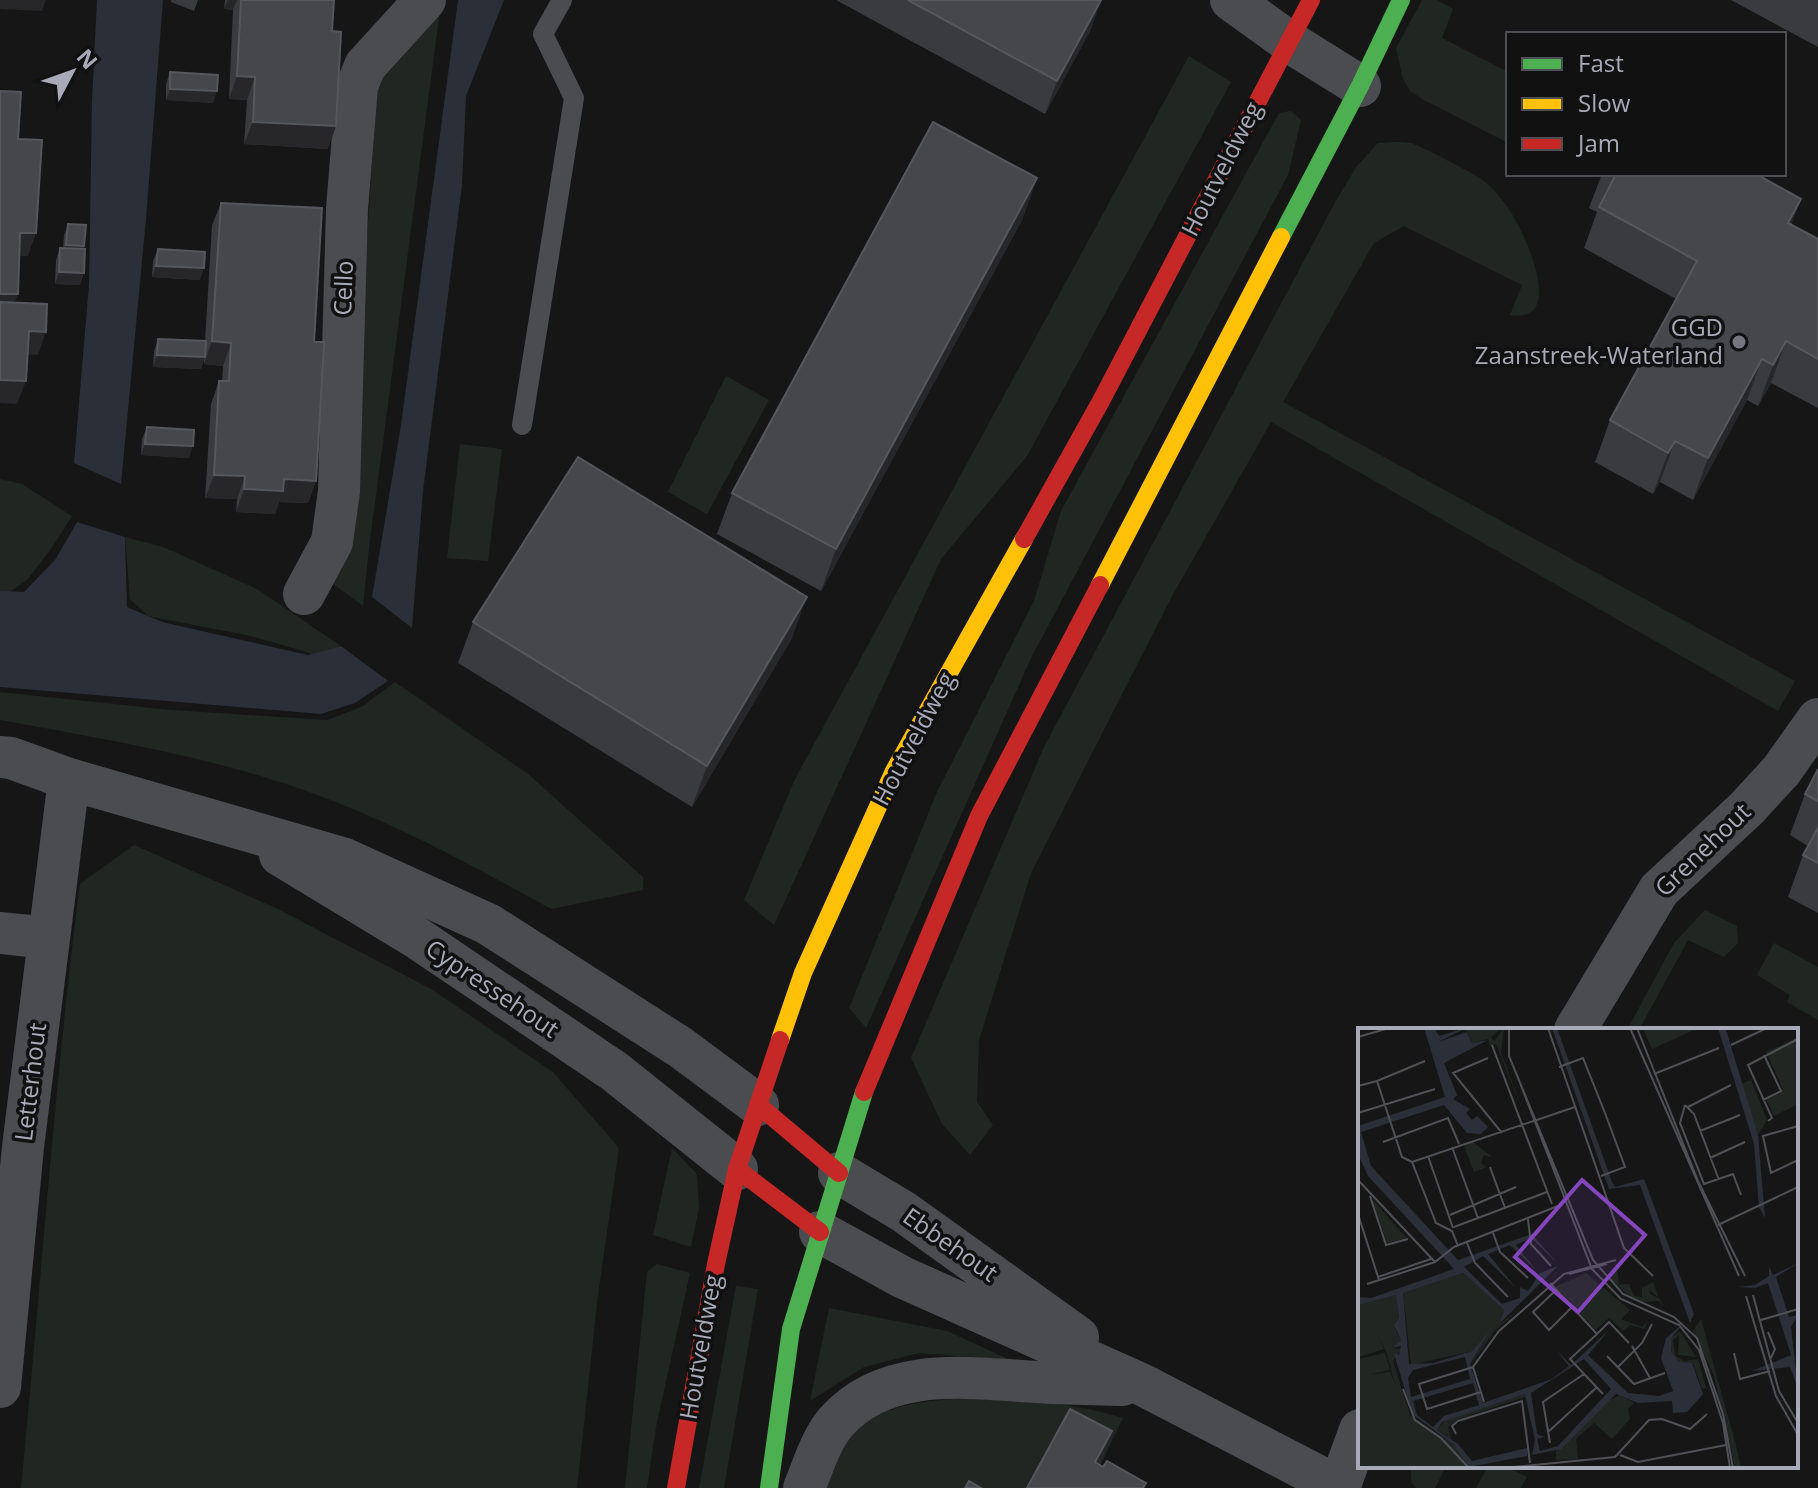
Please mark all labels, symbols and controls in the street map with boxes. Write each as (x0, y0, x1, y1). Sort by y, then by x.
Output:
north arrow (32, 32, 112, 112)
legend (1506, 32, 1786, 176)
text: N (71, 42, 105, 75)
text: Fast (1578, 46, 1624, 79)
text: Slow (1578, 86, 1631, 119)
street label: Houtveldweg (1173, 95, 1269, 241)
text: Jam (1576, 126, 1620, 159)
street label: Cello (325, 260, 360, 316)
place label: GGD Zaanstreek-Waterland (1475, 310, 1723, 371)
marker: GGD Zaanstreek-Waterland (1730, 333, 1748, 351)
street label: Houtveldweg (864, 666, 962, 811)
street label: Grenehout (1647, 795, 1757, 903)
street label: Cypressehout (420, 931, 566, 1044)
street label: Letterhout (6, 1021, 53, 1143)
inset map (1358, 1028, 1798, 1468)
street label: Ebbehout (897, 1199, 1005, 1288)
street label: Houtveldweg (671, 1272, 729, 1422)

